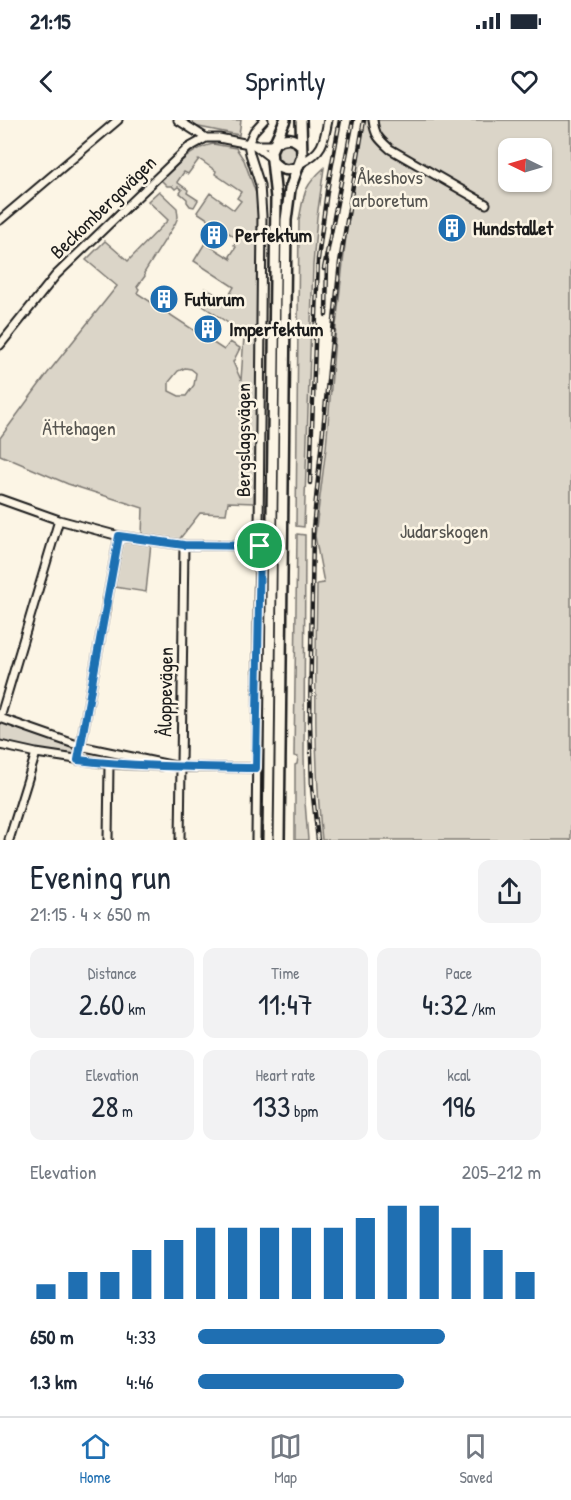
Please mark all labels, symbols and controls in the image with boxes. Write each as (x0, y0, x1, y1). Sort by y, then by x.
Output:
text: 21:15 (30, 6, 71, 36)
text: Sprintly (245, 63, 326, 99)
icon: back (30, 65, 63, 98)
icon: heart (508, 65, 541, 98)
north arrow (498, 138, 552, 192)
map controls (498, 138, 552, 192)
street label: Beckombergavägen (44, 149, 162, 264)
park label: Åkeshovs arboretum (352, 163, 428, 213)
building icon: Hundstallet (436, 212, 468, 244)
place label: Hundstallet (473, 214, 554, 241)
building icon: Perfektum (198, 219, 230, 251)
place label: Perfektum (235, 221, 313, 248)
building icon: Futurum (148, 283, 180, 315)
place label: Futurum (184, 285, 245, 312)
building icon: Imperfektum (192, 313, 224, 345)
place label: Imperfektum (229, 315, 324, 343)
street label: Bergslagsvägen (229, 383, 256, 497)
park label: Ättehagen (42, 414, 116, 441)
park label: Judarskogen (400, 517, 488, 544)
pin (234, 520, 285, 571)
icon: arrive (243, 529, 276, 562)
street label: Åloppevägen (150, 647, 179, 737)
text: Evening run (30, 855, 171, 899)
button: share (478, 860, 541, 923)
text: 21:15 · 4 × 650 m (30, 900, 150, 927)
text: Distance (88, 962, 137, 984)
text: Time (271, 962, 300, 984)
text: Pace (446, 962, 472, 984)
text: 2.60 (79, 984, 125, 1024)
text: 11:47 (258, 984, 313, 1024)
text: 4:32 (422, 984, 468, 1024)
text: km (125, 998, 146, 1020)
text: /km (468, 998, 496, 1020)
text: Elevation (86, 1064, 139, 1086)
text: Heart rate (256, 1064, 315, 1086)
text: kcal (447, 1064, 471, 1086)
text: 28 (91, 1086, 118, 1126)
text: 133 (253, 1086, 290, 1126)
text: 196 (442, 1086, 476, 1126)
text: m (118, 1100, 133, 1122)
text: bpm (290, 1100, 318, 1122)
text: Elevation (30, 1158, 96, 1185)
text: 205–212 m (462, 1158, 541, 1185)
text: 650 m (30, 1323, 74, 1350)
text: 4:33 (126, 1323, 156, 1350)
text: 1.3 km (30, 1368, 77, 1395)
text: 4:46 (126, 1368, 154, 1395)
tab: Home (79, 1430, 112, 1488)
tab: Map (269, 1430, 302, 1488)
tab: Saved (459, 1430, 492, 1488)

